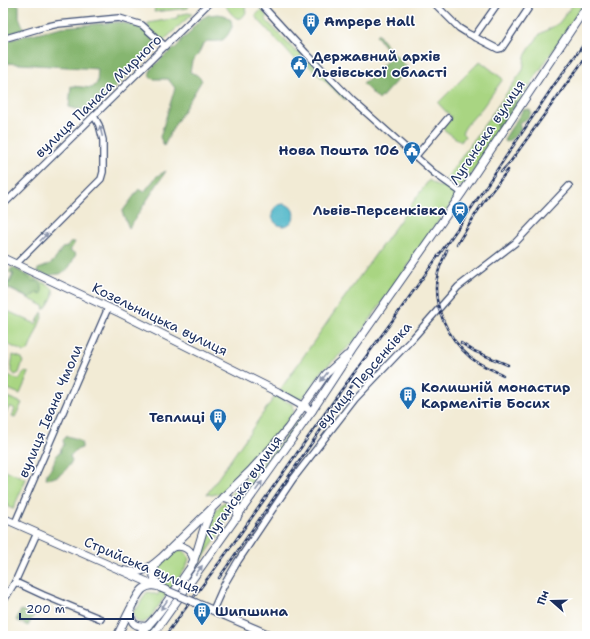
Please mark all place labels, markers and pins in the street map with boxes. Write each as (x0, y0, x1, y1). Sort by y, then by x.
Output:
building icon: Ampepe Hall (301, 11, 321, 36)
place label: Ampepe Hall (324, 12, 415, 30)
place label: Державний архів Львівської області (312, 47, 447, 81)
public building icon: Державний архів Львівської області (289, 54, 309, 79)
public building icon: Нова Пошта 106 (402, 140, 422, 165)
place label: Нова Пошта 106 (279, 141, 399, 159)
station icon: Львів-Персенківка (450, 200, 470, 225)
place label: Львів-Персенківка (313, 201, 447, 219)
place label: Колишній монастир Кармелітів Босих (421, 378, 570, 412)
building icon: Колишній монастир Кармелітів Босих (398, 385, 418, 410)
building icon: Теплиці (208, 407, 228, 432)
place label: Теплиці (149, 408, 205, 426)
building icon: Шипшина (192, 601, 212, 626)
place label: Шипшина (215, 602, 288, 620)

